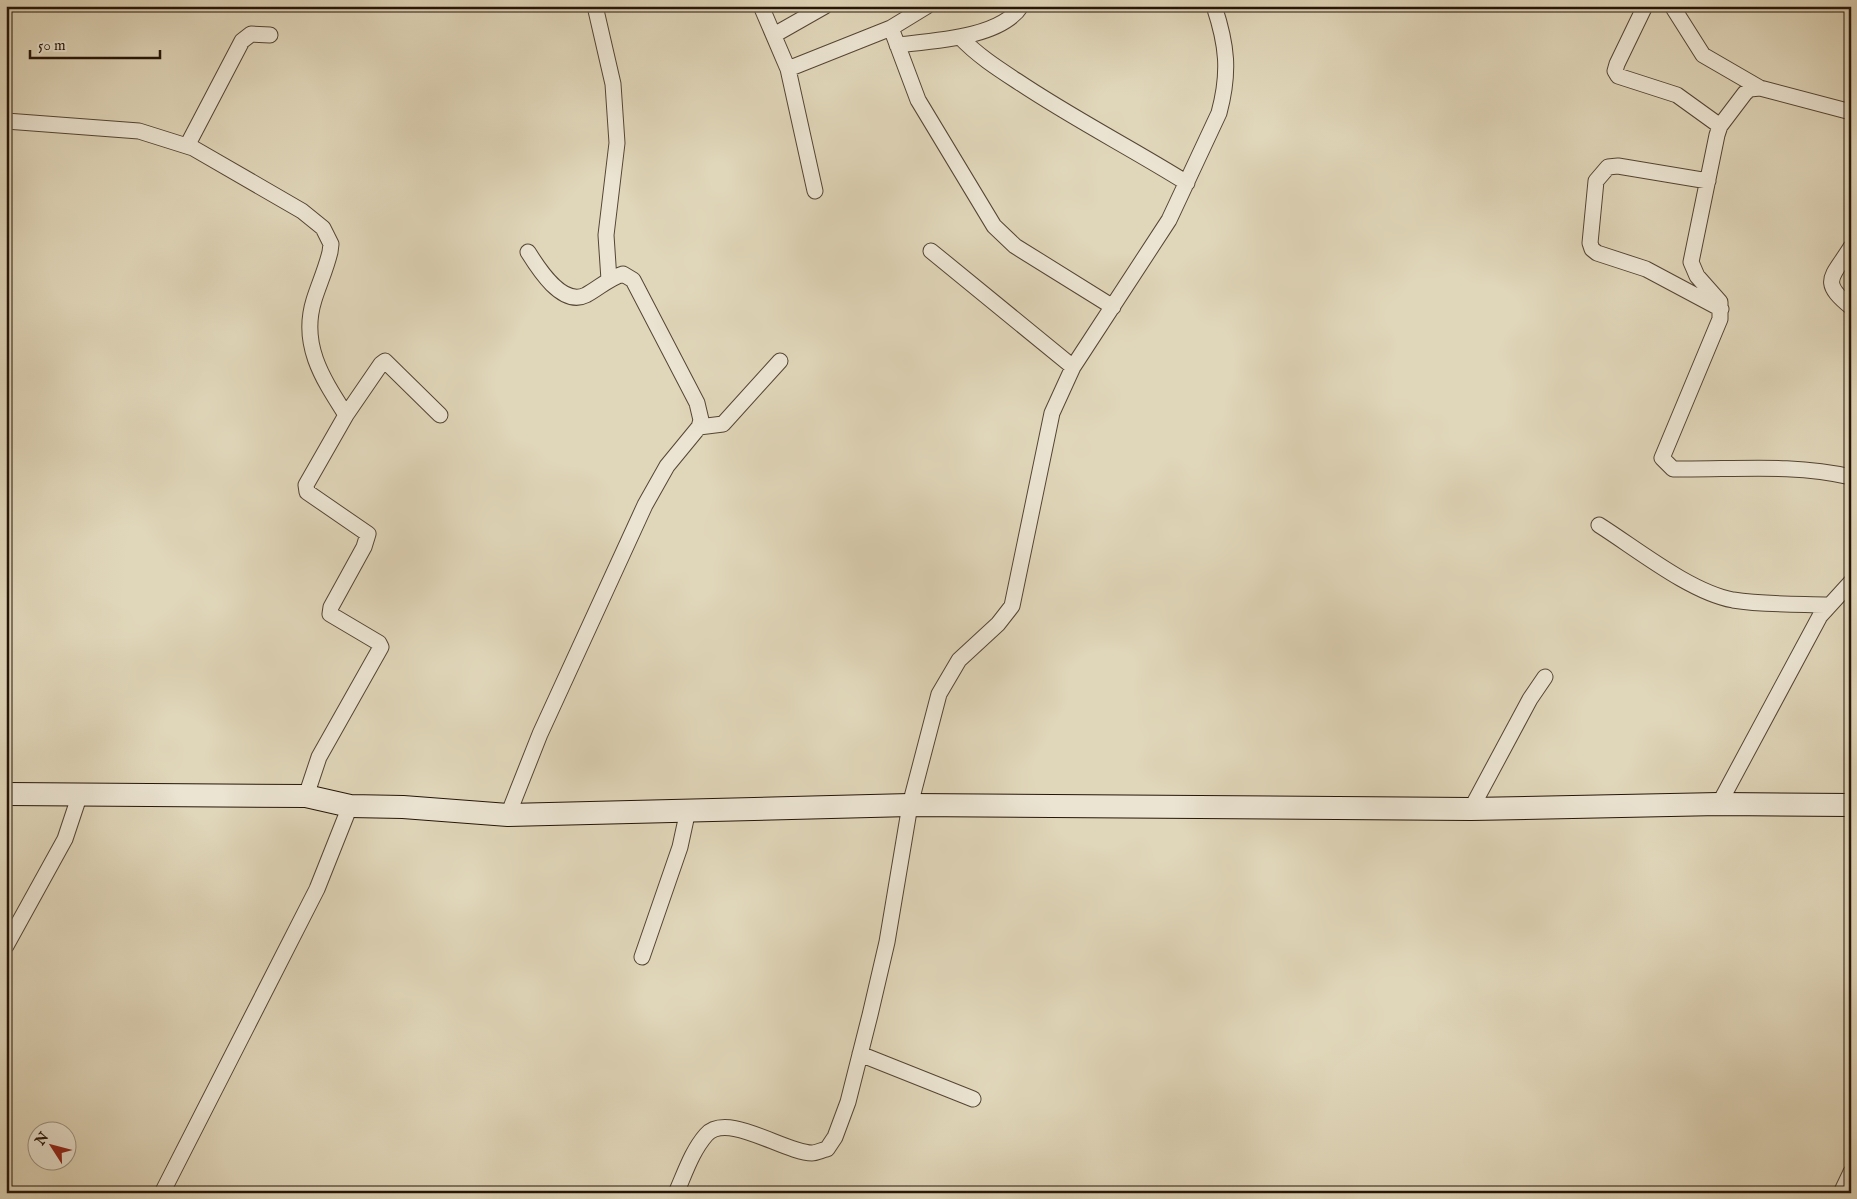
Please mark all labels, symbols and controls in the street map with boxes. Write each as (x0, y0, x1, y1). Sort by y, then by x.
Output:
scale bar (30, 28, 160, 60)
text: 50 m (38, 36, 66, 55)
north arrow (28, 1122, 78, 1172)
text: N (31, 1129, 53, 1150)

